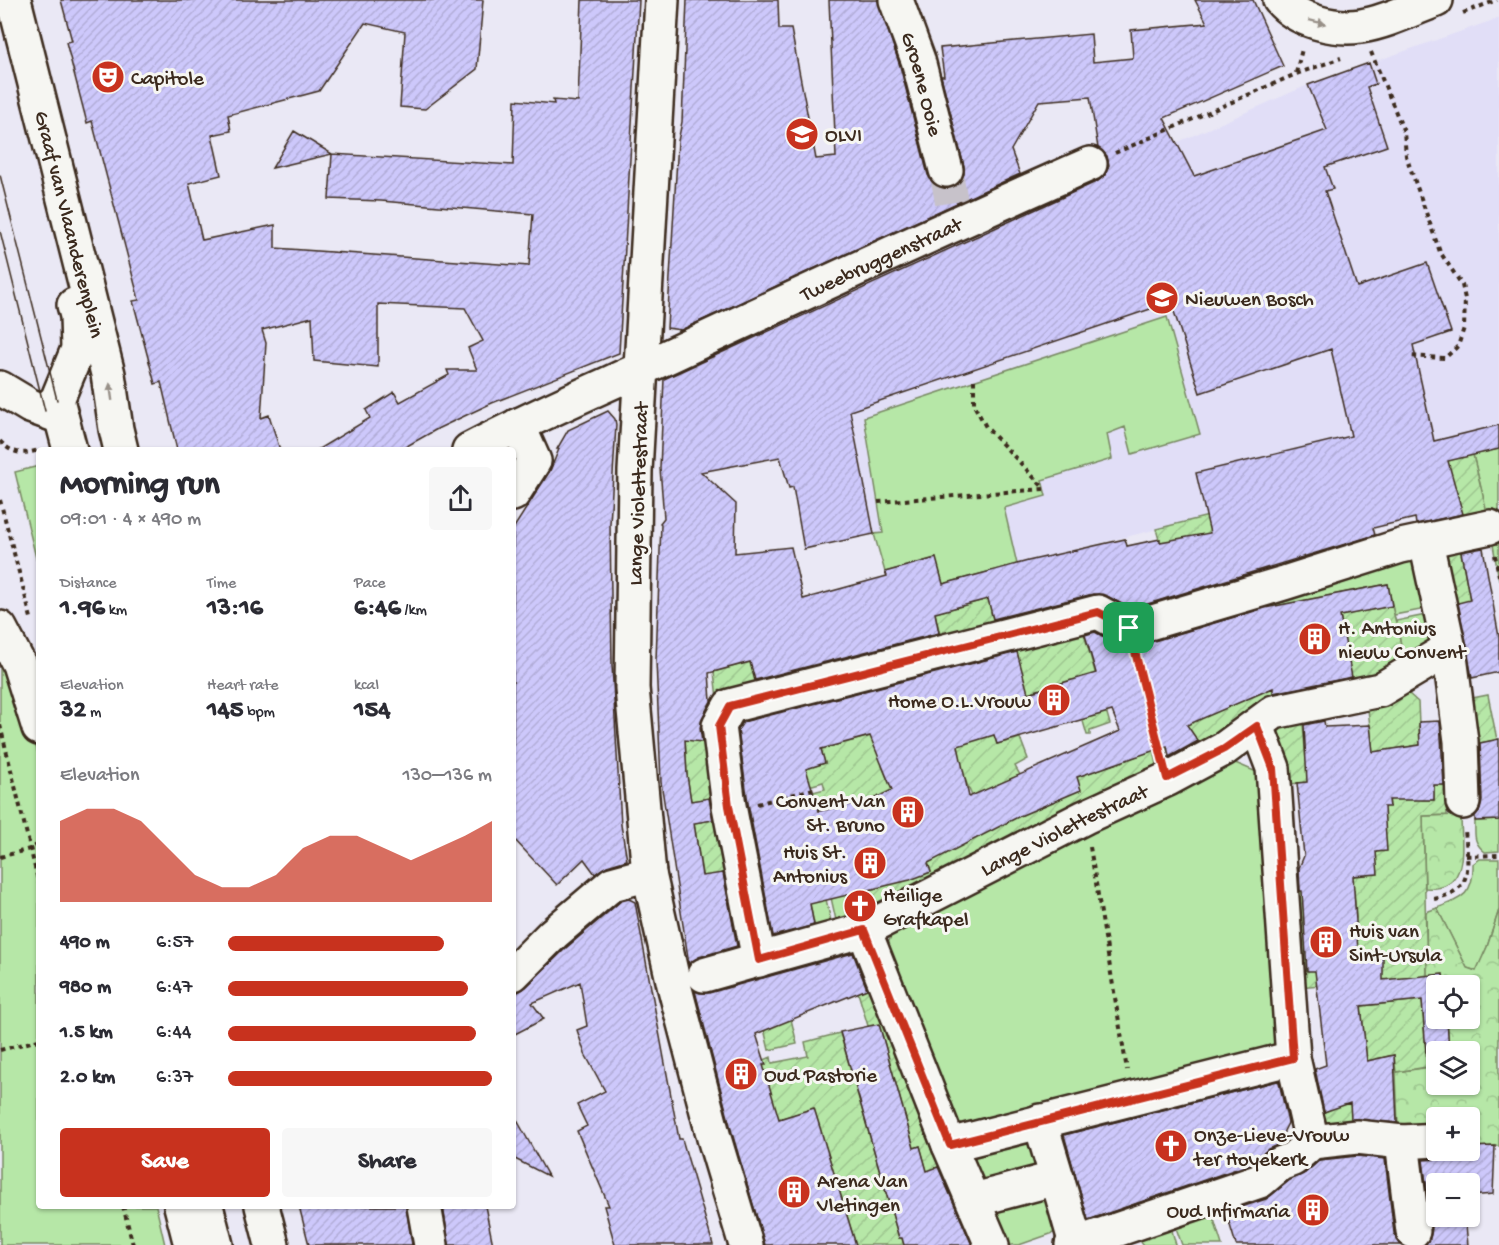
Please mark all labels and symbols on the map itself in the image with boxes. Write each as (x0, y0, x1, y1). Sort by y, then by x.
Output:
one-way arrow (1308, 17, 1326, 27)
street label: Groene Ooie (893, 29, 946, 140)
theatre icon: Capitole (90, 59, 126, 95)
place label: Capitole (131, 68, 205, 93)
street label: Graaf van Vlaanderenplein (26, 109, 107, 341)
school or university icon: OLVI (784, 116, 820, 152)
place label: OLVI (825, 125, 862, 150)
street label: Tweebruggenstraat (796, 213, 969, 310)
school or university icon: Nieuwen Bosch (1144, 280, 1180, 316)
place label: Nieuwen Bosch (1185, 289, 1314, 314)
one-way arrow (106, 383, 115, 402)
street label: Lange Violettestraat (625, 400, 656, 586)
pin (1103, 602, 1154, 653)
place label: H. Antonius nieuw Convent (1338, 618, 1468, 667)
building icon: H. Antonius nieuw Convent (1297, 621, 1333, 657)
building icon: Home O.L.Vrouw (1036, 682, 1072, 718)
place label: Home O.L.Vrouw (888, 691, 1032, 716)
street label: Lange Violettestraat (977, 780, 1155, 884)
place label: Convent Van St. Bruno (776, 791, 885, 840)
building icon: Convent Van St. Bruno (890, 794, 926, 830)
place label: Huis St. Antonius (773, 842, 848, 891)
building icon: Huis St. Antonius (852, 845, 888, 881)
place label: Heilige Grafkapel (883, 885, 969, 934)
church icon: Heilige Grafkapel (842, 888, 878, 924)
place label: Huis van Sint-Ursula (1349, 921, 1443, 970)
building icon: Huis van Sint-Ursula (1308, 924, 1344, 960)
building icon: Oud Pastorie (723, 1056, 759, 1092)
place label: Oud Pastorie (764, 1065, 878, 1090)
place label: Onze-Lieve-Vrouw ter Hoyekerk (1192, 1125, 1350, 1174)
church icon: Onze-Lieve-Vrouw ter Hoyekerk (1153, 1128, 1189, 1164)
place label: Arena Van Vletingen (816, 1171, 908, 1220)
building icon: Arena Van Vletingen (776, 1174, 812, 1210)
building icon: Oud Infirmaria (1295, 1192, 1331, 1228)
place label: Oud Infirmaria (1167, 1201, 1291, 1226)

